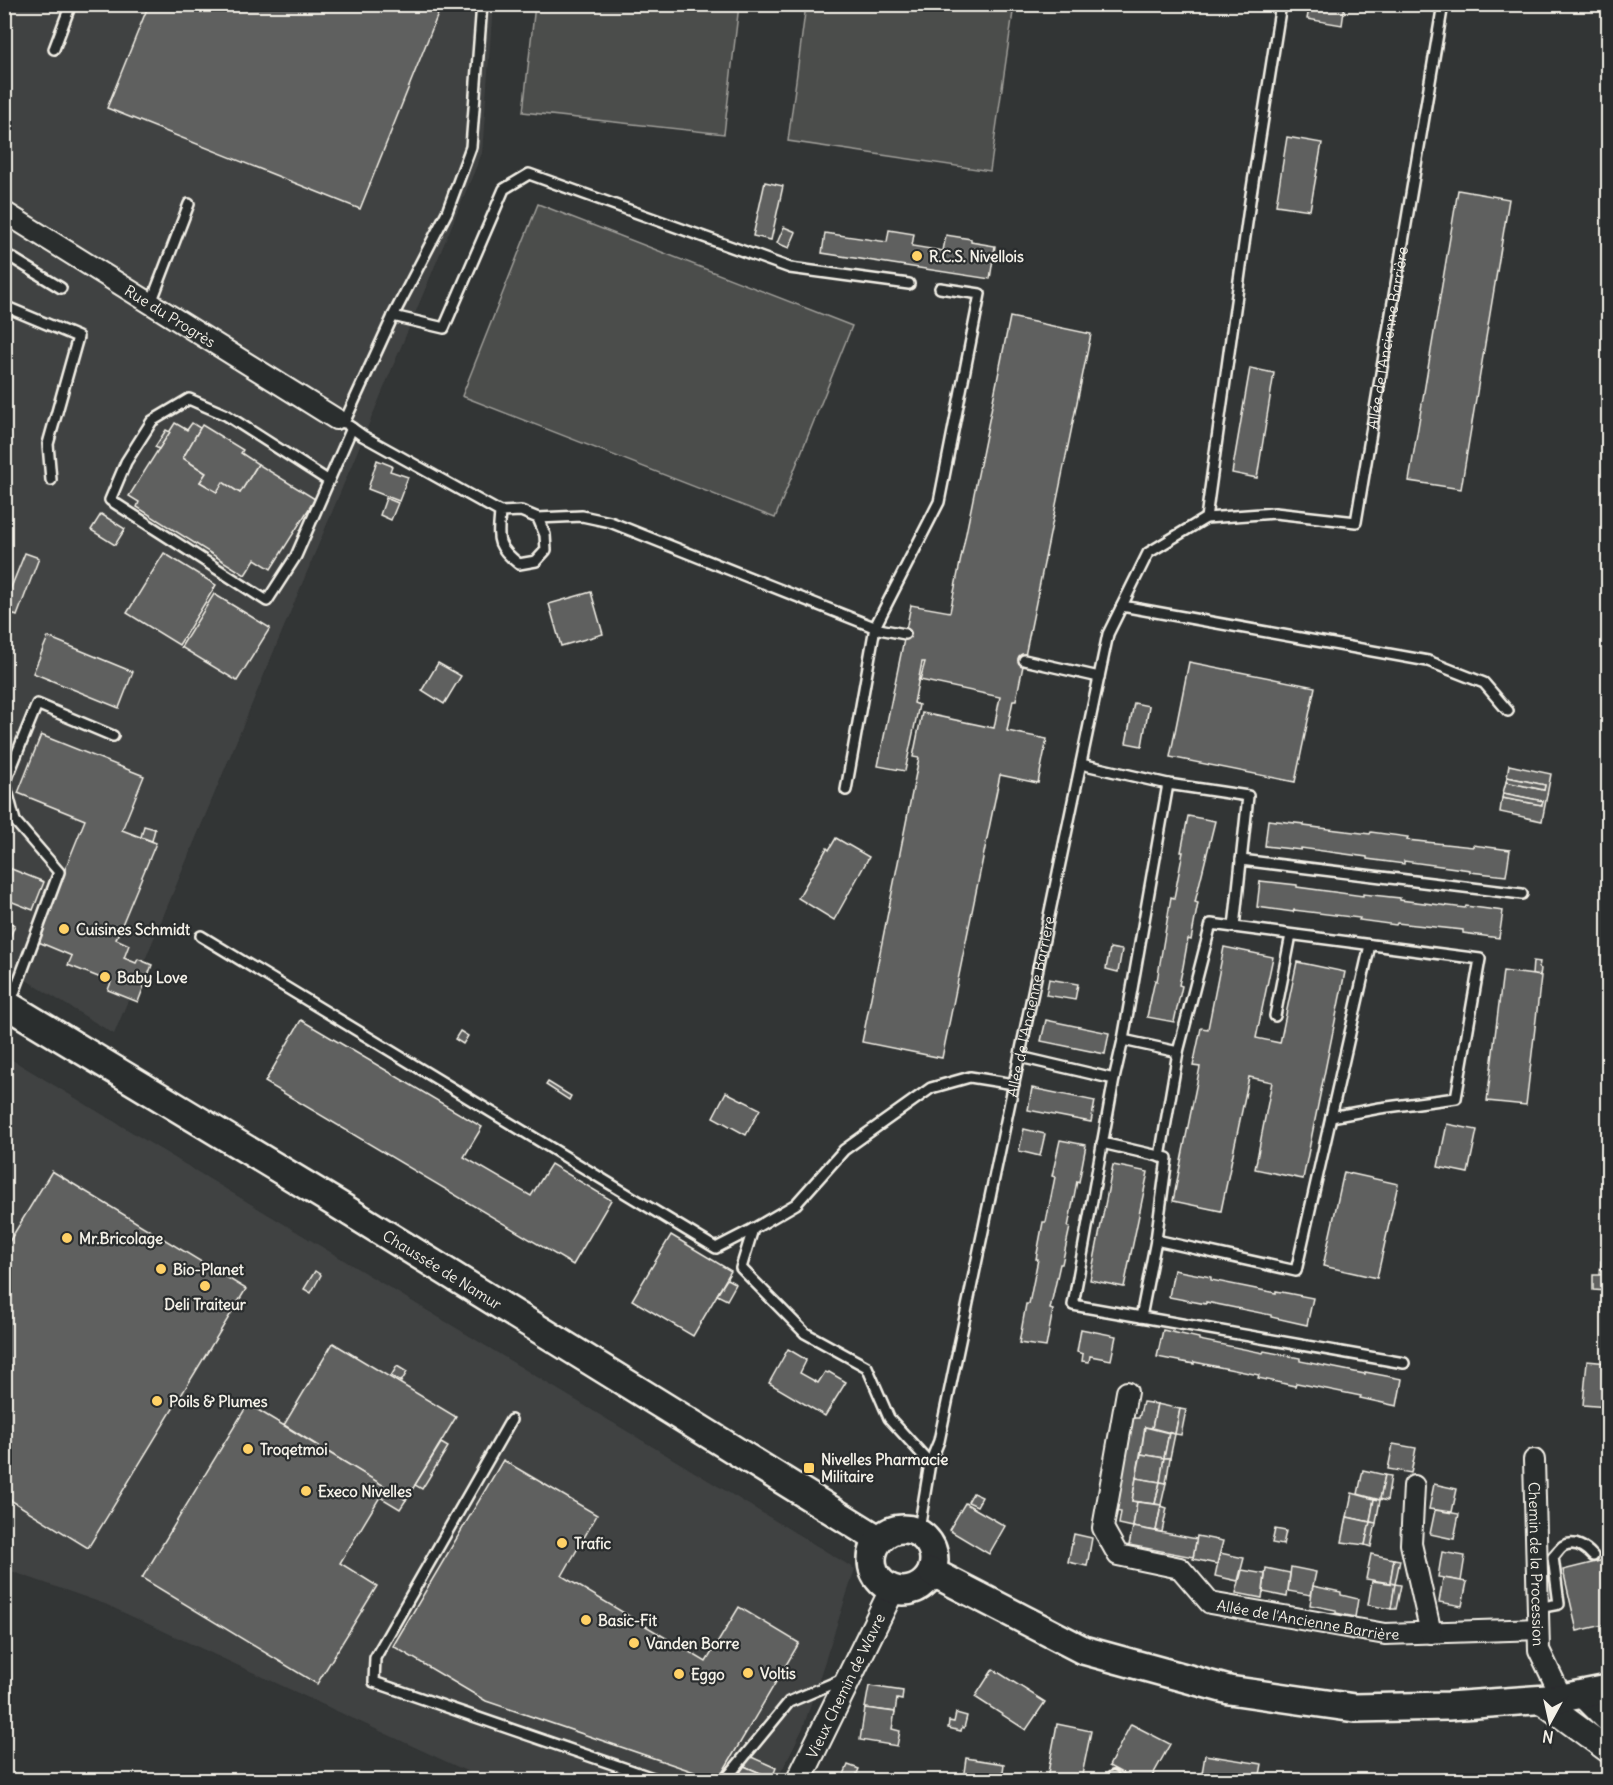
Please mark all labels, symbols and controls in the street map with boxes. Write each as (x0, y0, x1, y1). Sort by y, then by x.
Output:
street label: Allée de l'Ancienne Barrière (1362, 245, 1412, 431)
place label: R.C.S. Nivellois (929, 247, 1024, 266)
marker: R.C.S. Nivellois (910, 249, 924, 263)
street label: Rue du Progrès (121, 280, 219, 351)
street label: Allée de l'Ancienne Barrière (1002, 914, 1058, 1099)
place label: Cuisines Schmidt (76, 920, 191, 939)
marker: Cuisines Schmidt (57, 922, 71, 936)
place label: Baby Love (117, 968, 188, 988)
marker: Baby Love (98, 970, 112, 984)
street label: Chaussée de Namur (379, 1225, 505, 1313)
place label: Mr.Bricolage (79, 1229, 163, 1249)
marker: Mr.Bricolage (60, 1231, 74, 1245)
place label: Bio-Planet (173, 1260, 245, 1279)
marker: Bio-Planet (154, 1262, 168, 1276)
marker: Deli Traiteur (198, 1279, 212, 1293)
place label: Deli Traiteur (164, 1295, 247, 1314)
place label: Poils & Plumes (169, 1392, 268, 1411)
marker: Poils & Plumes (150, 1394, 164, 1408)
place label: Troqetmoi (260, 1440, 328, 1460)
marker: Troqetmoi (241, 1442, 255, 1456)
place label: Nivelles Pharmacie Militaire (821, 1450, 948, 1486)
marker: Nivelles Pharmacie Militaire (802, 1461, 816, 1475)
place label: Execo Nivelles (318, 1482, 412, 1501)
street label: Chemin de la Procession (1525, 1482, 1548, 1647)
marker: Execo Nivelles (299, 1484, 313, 1498)
place label: Trafic (574, 1534, 612, 1553)
marker: Trafic (555, 1536, 569, 1550)
street label: Allée de l'Ancienne Barrière (1215, 1595, 1399, 1643)
street label: Vieux Chemin de Wavre (802, 1610, 889, 1761)
place label: Basic-Fit (598, 1611, 658, 1630)
marker: Basic-Fit (579, 1613, 593, 1627)
place label: Vanden Borre (646, 1634, 739, 1653)
marker: Vanden Borre (627, 1636, 641, 1650)
place label: Voltis (760, 1664, 796, 1683)
place label: Eggo (691, 1665, 725, 1685)
marker: Voltis (741, 1666, 755, 1680)
marker: Eggo (672, 1667, 686, 1681)
north arrow (1520, 1692, 1580, 1752)
text: N (1541, 1726, 1555, 1748)

